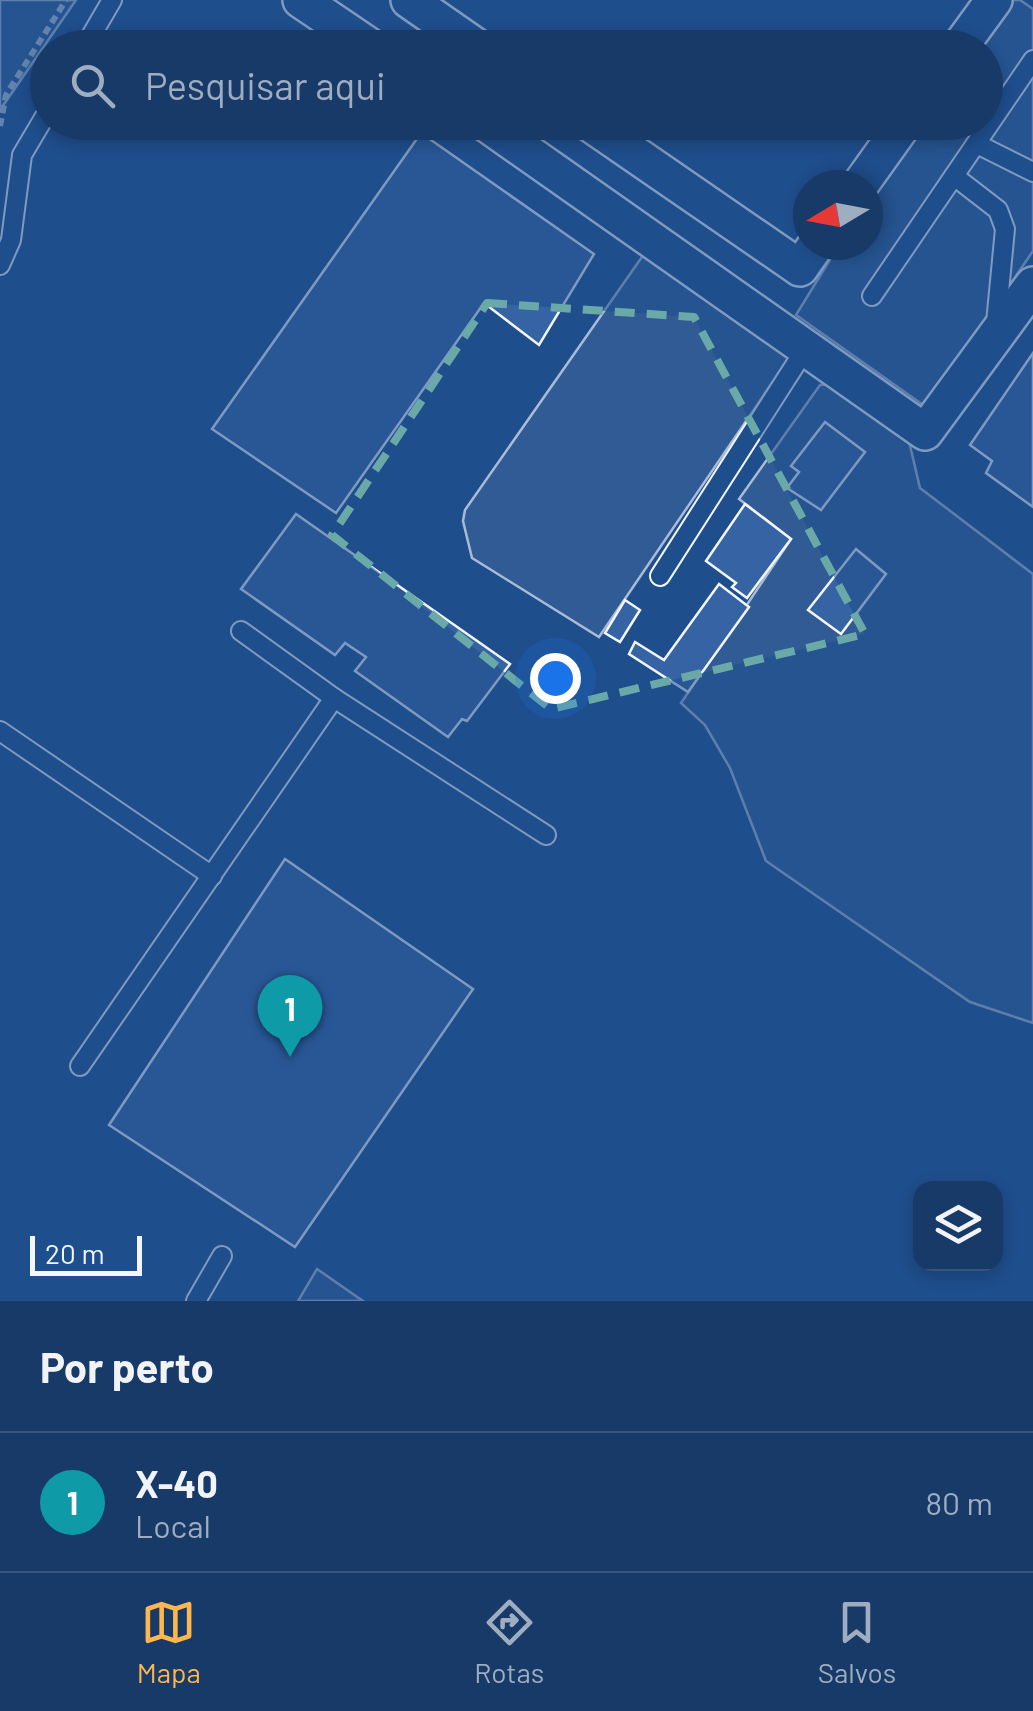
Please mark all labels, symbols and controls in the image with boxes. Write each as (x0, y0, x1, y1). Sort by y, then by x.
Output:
search box (30, 30, 1003, 140)
icon: search (65, 58, 120, 113)
text: Pesquisar aqui (145, 62, 386, 108)
north arrow (793, 170, 883, 260)
your location (530, 653, 581, 704)
pin: 1 (258, 974, 322, 1057)
map controls (913, 1181, 1003, 1271)
button: layers (913, 1181, 1003, 1271)
scale bar (30, 1231, 142, 1276)
text: 20 m (45, 1236, 105, 1270)
text: Por perto (40, 1341, 214, 1391)
text: X-40 (135, 1460, 218, 1506)
text: 1 (67, 1483, 78, 1521)
text: 80 m (925, 1483, 993, 1521)
text: Local (135, 1506, 211, 1544)
tab: Mapa (137, 1595, 201, 1689)
tab: Rotas (474, 1595, 544, 1689)
tab: Salvos (818, 1595, 896, 1689)

